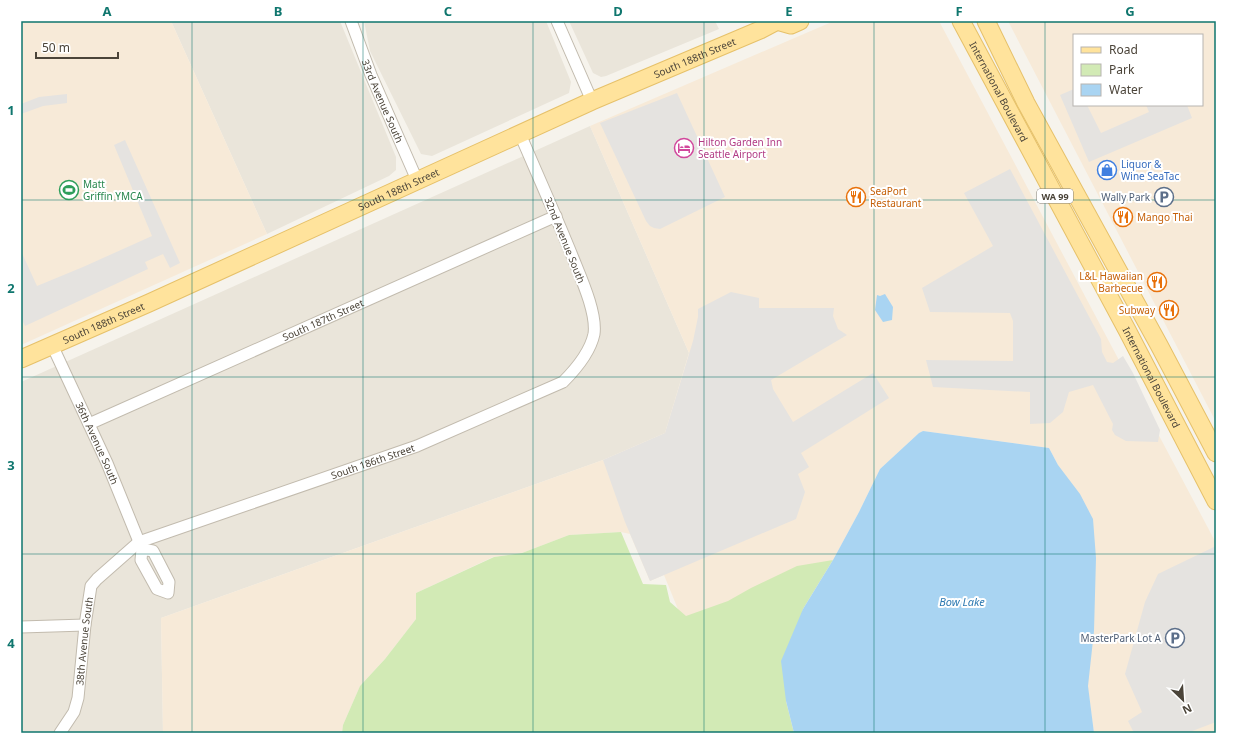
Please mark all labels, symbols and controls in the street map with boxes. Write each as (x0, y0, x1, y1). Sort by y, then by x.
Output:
text: A (103, 2, 112, 20)
text: B (274, 2, 282, 20)
text: C (444, 2, 452, 20)
text: D (613, 2, 623, 20)
text: E (785, 2, 793, 20)
text: F (955, 2, 963, 20)
text: G (1125, 2, 1135, 20)
scale bar (36, 34, 118, 60)
street label: South 188th Street (651, 34, 738, 81)
legend (1073, 34, 1203, 106)
text: 50 m (42, 39, 70, 56)
street label: International Boulevard (966, 39, 1031, 144)
text: Road (1109, 41, 1138, 58)
street label: 33rd Avenue South (359, 57, 407, 145)
text: Park (1109, 61, 1135, 78)
text: Water (1109, 81, 1143, 98)
text: 1 (7, 101, 15, 119)
place label: Hilton Garden Inn Seattle Airport (698, 135, 782, 161)
hotel icon: Hilton Garden Inn Seattle Airport (673, 137, 695, 159)
place label: Liquor & Wine SeaTac (1121, 157, 1179, 183)
shop icon: Liquor & Wine SeaTac (1096, 159, 1118, 181)
street label: South 188th Street (356, 164, 442, 214)
place label: Matt Griffin YMCA (83, 177, 143, 203)
sports icon: Matt Griffin YMCA (58, 179, 80, 201)
place label: SeaPort Restaurant (870, 184, 922, 210)
restaurant icon: SeaPort Restaurant (845, 186, 867, 208)
parking icon: Wally Park (1153, 186, 1175, 208)
road number: WA 99 (1037, 189, 1073, 203)
place label: Wally Park (1101, 190, 1151, 204)
street label: 32nd Avenue South (541, 195, 589, 285)
restaurant icon: Mango Thai (1112, 206, 1134, 228)
place label: Mango Thai (1137, 210, 1193, 224)
place label: L&L Hawaiian Barbecue (1079, 269, 1143, 295)
restaurant icon: L&L Hawaiian Barbecue (1146, 271, 1168, 293)
text: 2 (7, 279, 15, 297)
street label: South 187th Street (280, 295, 366, 344)
street label: South 188th Street (60, 299, 147, 347)
restaurant icon: Subway (1158, 299, 1180, 321)
place label: Subway (1119, 303, 1156, 317)
street label: International Boulevard (1120, 324, 1184, 430)
street label: 36th Avenue South (72, 400, 122, 486)
street label: South 186th Street (329, 440, 417, 482)
text: 3 (7, 456, 15, 474)
water label: Bow Lake (939, 594, 985, 609)
street label: 38th Avenue South (72, 596, 96, 686)
parking icon: MasterPark Lot A (1164, 627, 1186, 649)
place label: MasterPark Lot A (1081, 631, 1162, 645)
text: 4 (7, 634, 15, 652)
north arrow (1163, 680, 1203, 720)
text: N (1180, 701, 1195, 718)

